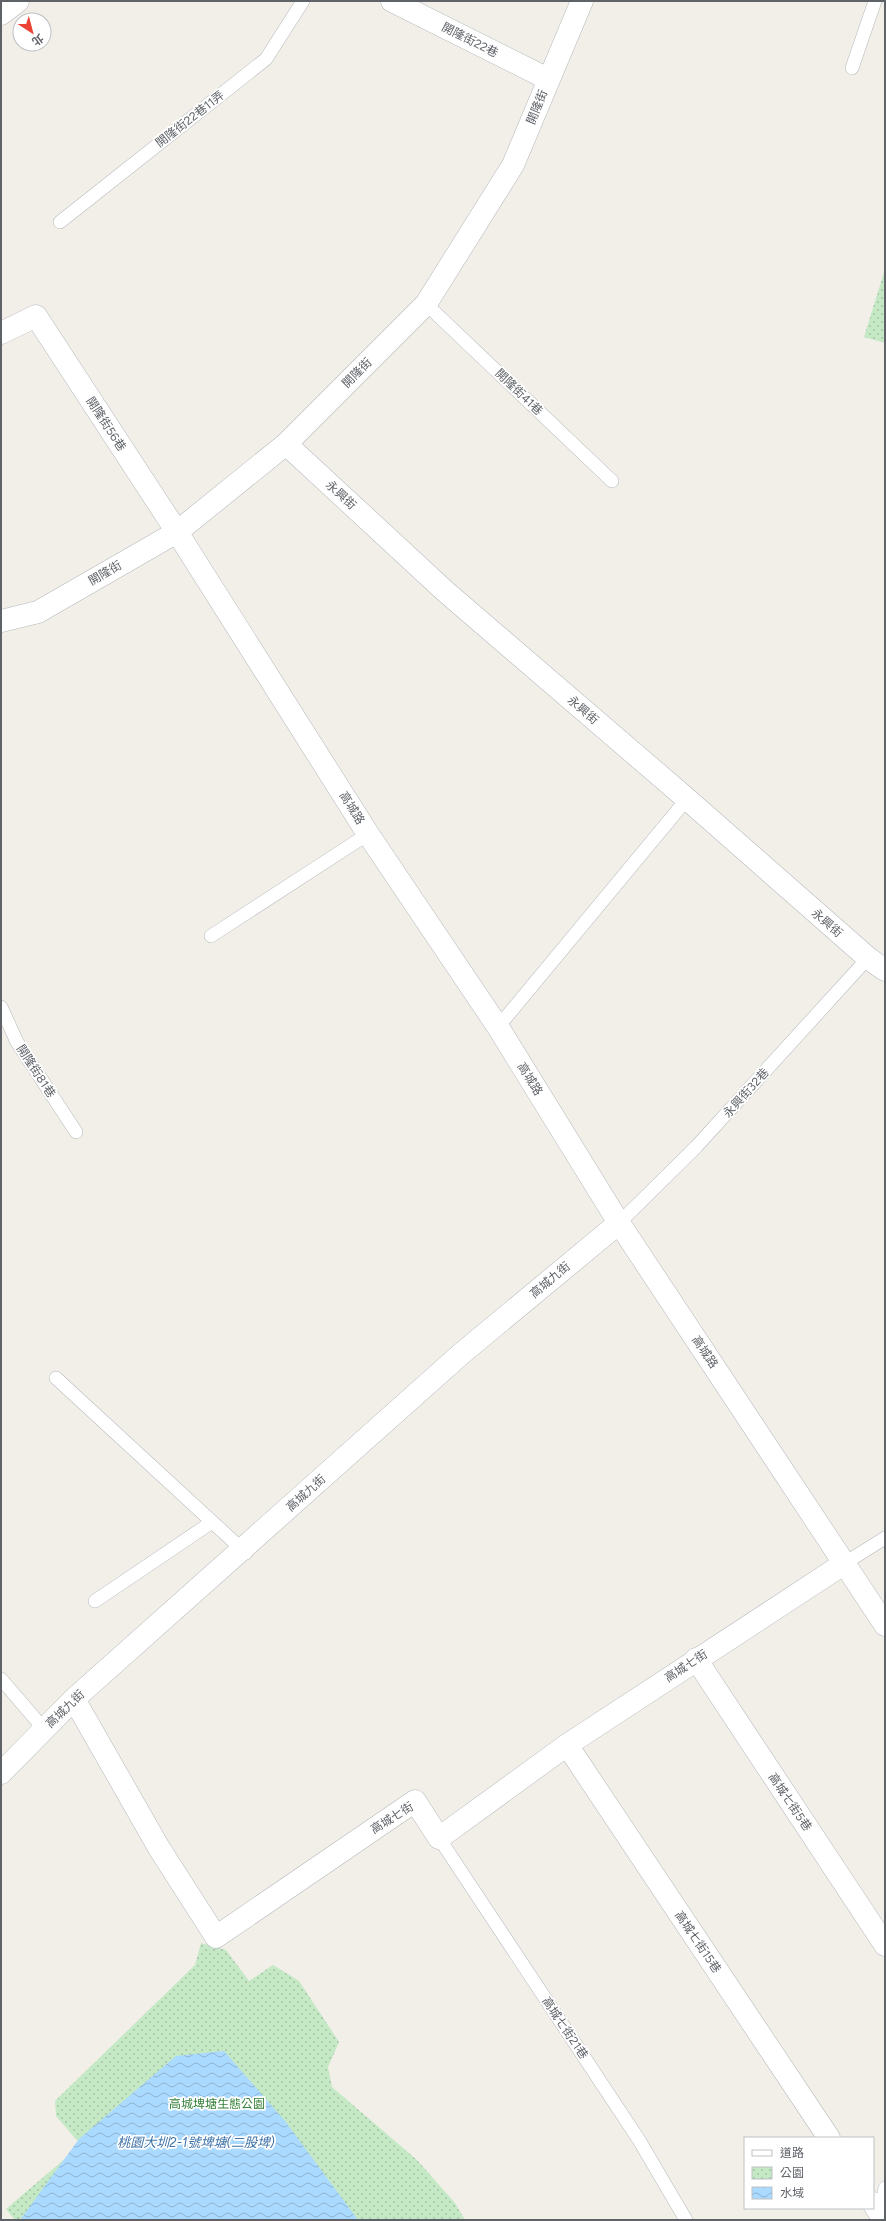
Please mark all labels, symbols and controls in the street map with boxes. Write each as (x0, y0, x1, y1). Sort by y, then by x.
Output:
north arrow (12, 12, 52, 52)
street label: 開隆街22巷 (439, 20, 501, 60)
text: 北 (29, 31, 46, 48)
street label: 開隆街22巷11弄 (153, 88, 227, 150)
street label: 開隆街 (524, 88, 550, 126)
street label: 開隆街 (339, 355, 375, 391)
street label: 開隆街41巷 (492, 366, 546, 418)
street label: 開隆街56巷 (83, 394, 129, 454)
street label: 永興街 (323, 478, 359, 512)
street label: 開隆街 (86, 558, 124, 588)
street label: 永興街 (565, 693, 601, 727)
street label: 高城路 (337, 789, 367, 827)
street label: 永興街 (809, 906, 845, 940)
street label: 開隆街81巷 (14, 1042, 58, 1100)
street label: 高城路 (515, 1060, 545, 1098)
street label: 永興街32巷 (720, 1066, 772, 1120)
street label: 高城九街 (527, 1259, 573, 1301)
street label: 高城路 (689, 1333, 721, 1371)
street label: 高城九街 (283, 1472, 329, 1514)
street label: 高城七街 (662, 1647, 710, 1685)
street label: 高城九街 (43, 1687, 87, 1731)
street label: 高城七街5巷 (765, 1770, 815, 1834)
street label: 高城七街 (368, 1799, 416, 1837)
street label: 高城七街15巷 (672, 1908, 724, 1976)
street label: 高城七街21巷 (539, 1994, 591, 2062)
park label: 高城埤塘生態公園 (169, 2097, 265, 2111)
water label: 桃園大圳2-1號埤塘(二股埤) (117, 2135, 275, 2150)
legend (744, 2137, 874, 2209)
text: 道路 (780, 2146, 804, 2160)
text: 公園 (780, 2166, 804, 2180)
text: 水域 (780, 2186, 804, 2200)

